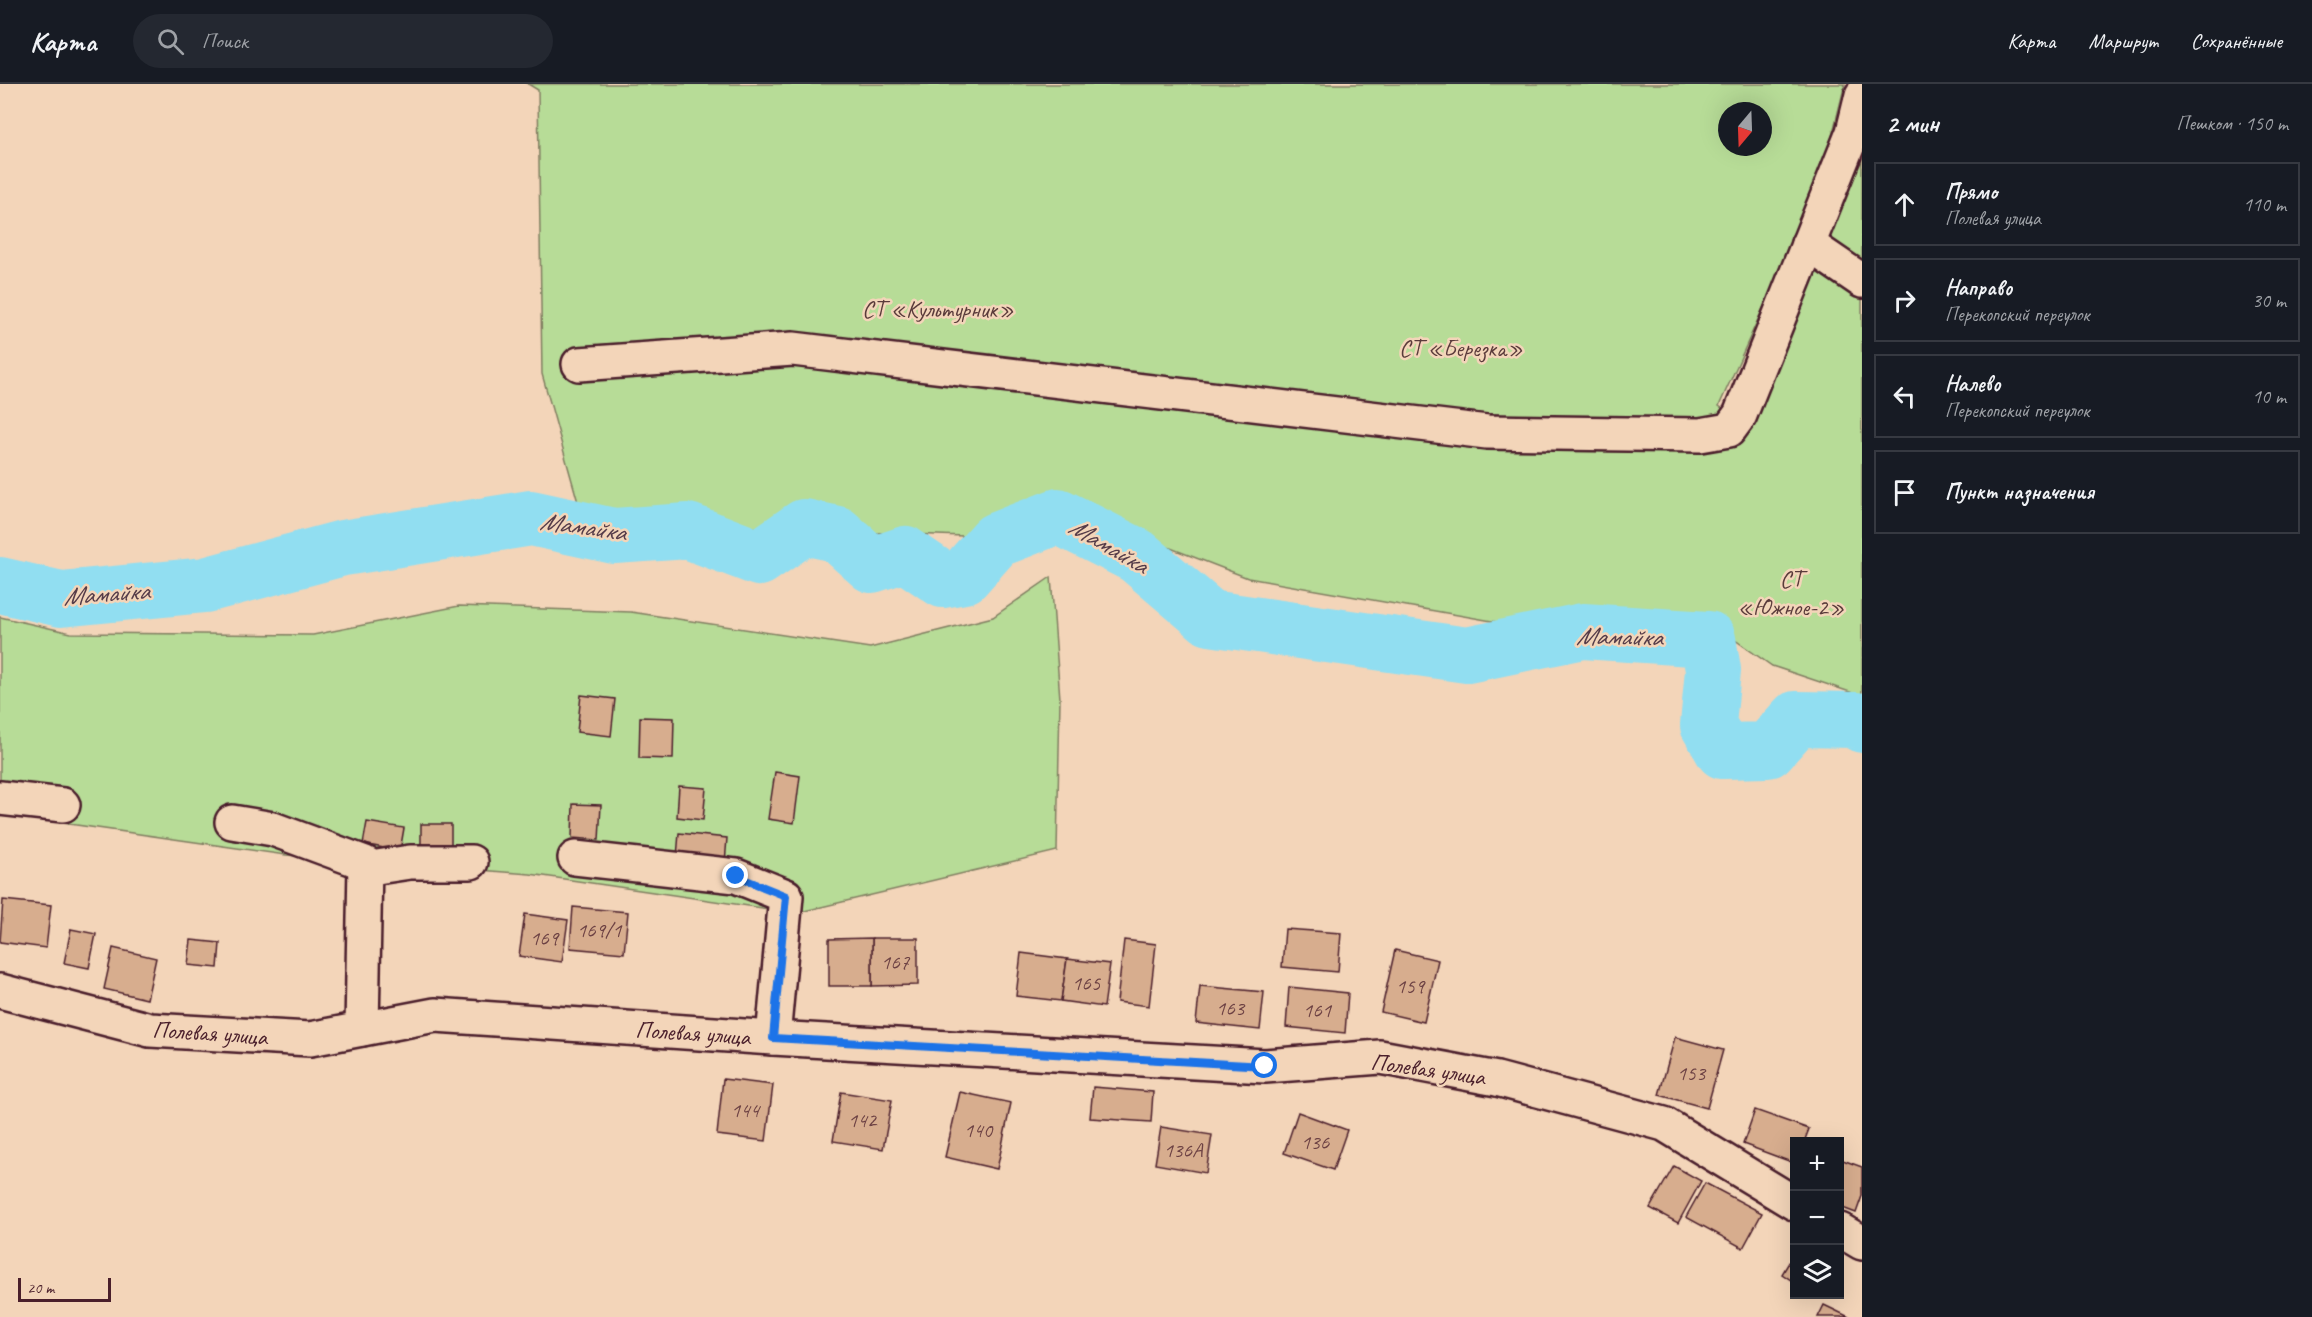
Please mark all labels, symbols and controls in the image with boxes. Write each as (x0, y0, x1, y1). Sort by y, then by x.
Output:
search box (133, 14, 553, 68)
text: Карта (30, 24, 97, 59)
icon: search (154, 25, 187, 58)
text: Поиск (202, 27, 248, 55)
text: Карта (2007, 28, 2056, 54)
text: Маршрут (2089, 28, 2158, 54)
text: Сохранённые (2191, 28, 2282, 54)
north arrow (1718, 102, 1772, 156)
text: 2 мин (1886, 107, 1939, 140)
text: Пешком · 150 m (2176, 111, 2288, 136)
text: Прямо (1945, 178, 1997, 206)
icon: ahead (1888, 188, 1921, 221)
text: 110 m (2243, 192, 2286, 217)
text: Полевая улица (1945, 206, 2041, 231)
text: Направо (1945, 274, 2012, 302)
icon: right (1888, 284, 1921, 317)
text: 30 m (2252, 288, 2286, 313)
park label: СТ «Культурник» (862, 294, 1014, 324)
text: Перекопский переулок (1945, 302, 2089, 327)
park label: СТ «Березка» (1399, 333, 1523, 363)
text: Налево (1945, 370, 2001, 398)
icon: left (1888, 380, 1921, 413)
text: 10 m (2252, 384, 2286, 409)
text: Перекопский переулок (1945, 398, 2089, 423)
icon: arrive (1888, 476, 1921, 509)
text: Пункт назначения (1945, 478, 2094, 506)
water label: Мамайка (538, 504, 630, 549)
water label: Мамайка (1063, 510, 1156, 583)
park label: СТ «Южное-2» (1737, 564, 1845, 622)
water label: Мамайка (62, 574, 153, 613)
water label: Мамайка (1576, 619, 1665, 654)
route end (722, 862, 748, 888)
house number: 169/1 (577, 917, 623, 943)
house number: 169 (530, 925, 560, 951)
house number: 167 (881, 949, 911, 975)
house number: 165 (1072, 970, 1102, 996)
house number: 159 (1396, 973, 1426, 999)
house number: 163 (1216, 995, 1246, 1021)
house number: 161 (1303, 997, 1333, 1023)
street label: Полевая улица (152, 1014, 270, 1052)
street label: Полевая улица (635, 1014, 753, 1052)
street label: Полевая улица (1369, 1046, 1488, 1092)
route start (1251, 1052, 1277, 1078)
house number: 153 (1677, 1060, 1707, 1086)
house number: 144 (731, 1097, 762, 1123)
house number: 142 (848, 1107, 878, 1133)
house number: 140 (964, 1117, 994, 1143)
house number: 136 (1301, 1129, 1330, 1155)
house number: 136А (1164, 1137, 1204, 1163)
map controls (1790, 1137, 1844, 1299)
button: + (1790, 1137, 1844, 1191)
button: − (1790, 1191, 1844, 1245)
button: layers (1790, 1245, 1844, 1299)
scale bar (18, 1275, 111, 1302)
text: 20 m (27, 1278, 54, 1298)

